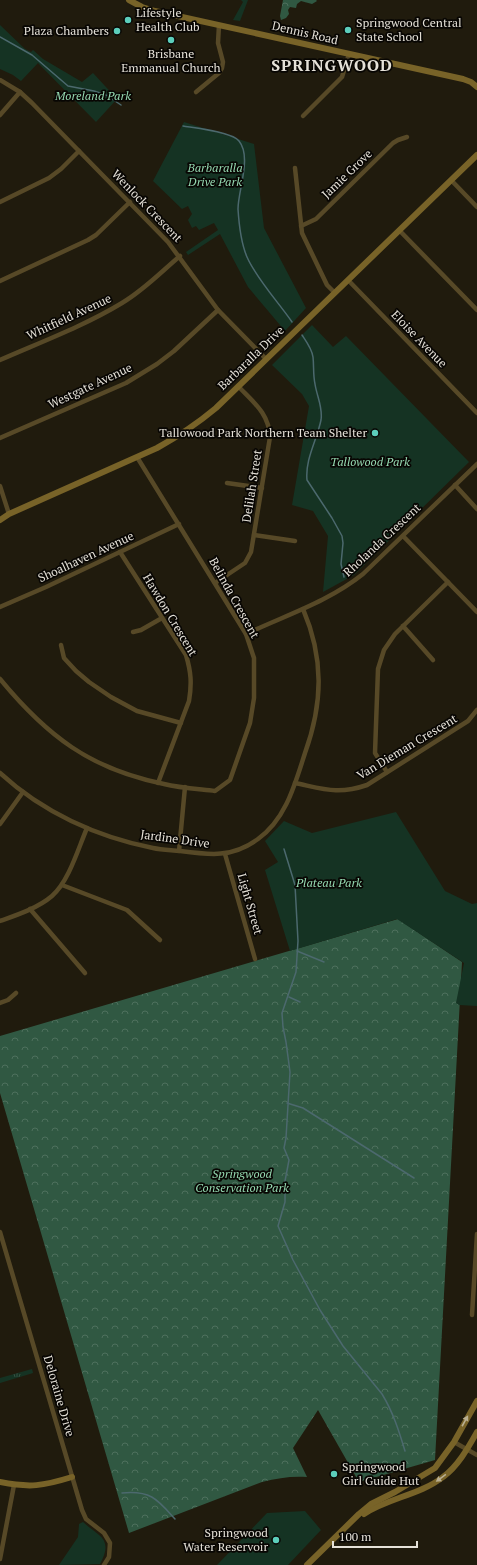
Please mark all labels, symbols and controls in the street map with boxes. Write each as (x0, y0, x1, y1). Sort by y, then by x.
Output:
place label: Lifestyle Health Club (136, 5, 200, 34)
marker: Lifestyle Health Club (123, 15, 133, 25)
place label: Springwood Central State School (356, 15, 462, 44)
street label: Dennis Road (271, 18, 340, 47)
place label: Plaza Chambers (24, 23, 109, 38)
marker: Springwood Central State School (343, 25, 353, 35)
marker: Plaza Chambers (112, 26, 122, 36)
marker: Brisbane Emmanual Church (166, 35, 176, 45)
place label: Brisbane Emmanual Church (121, 46, 221, 75)
district label: SPRINGWOOD (271, 54, 393, 76)
park label: Moreland Park (54, 88, 131, 103)
street label: Jamie Grove (318, 146, 375, 201)
park label: Barbaralla Drive Park (186, 160, 243, 189)
street label: Wenlock Crescent (109, 166, 186, 245)
street label: Whitfield Avenue (24, 290, 114, 343)
street label: Eloise Avenue (388, 307, 450, 371)
street label: Barbaralla Drive (214, 322, 287, 393)
street label: Westgate Avenue (45, 360, 134, 412)
place label: Tallowood Park Northern Team Shelter (159, 425, 367, 440)
marker: Tallowood Park Northern Team Shelter (370, 428, 380, 438)
street label: Delilah Street (238, 448, 265, 523)
park label: Tallowood Park (330, 454, 410, 469)
street label: Rholanda Crescent (340, 500, 424, 579)
street label: Shoalhaven Avenue (36, 528, 136, 585)
street label: Belinda Crescent (206, 555, 263, 641)
street label: Hawdon Crescent (140, 571, 201, 659)
street label: Van Dieman Crescent (354, 710, 460, 782)
street label: Jardine Drive (139, 826, 211, 851)
street label: Light Street (235, 872, 267, 937)
park label: Plateau Park (295, 875, 362, 890)
park label: Springwood Conservation Park (195, 1166, 289, 1195)
street label: Deloraine Drive (41, 1354, 78, 1438)
one-way arrow (462, 1415, 469, 1427)
place label: Springwood Girl Guide Hut (342, 1459, 420, 1488)
marker: Springwood Girl Guide Hut (329, 1469, 339, 1479)
one-way arrow (435, 1474, 446, 1482)
scale bar (333, 1523, 417, 1549)
place label: Springwood Water Reservoir (183, 1525, 268, 1554)
text: 100 m (339, 1529, 372, 1544)
marker: Springwood Water Reservoir (271, 1535, 281, 1545)

